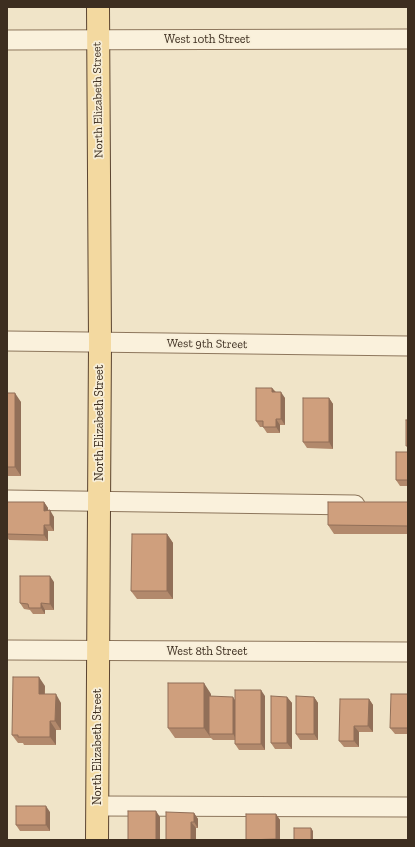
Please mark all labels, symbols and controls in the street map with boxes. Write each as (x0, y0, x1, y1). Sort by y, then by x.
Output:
street label: West 10th Street (164, 33, 250, 47)
street label: North Elizabeth Street (90, 42, 106, 158)
street label: West 9th Street (167, 336, 247, 352)
street label: North Elizabeth Street (93, 365, 107, 481)
street label: West 8th Street (167, 645, 247, 659)
street label: North Elizabeth Street (91, 689, 105, 805)

